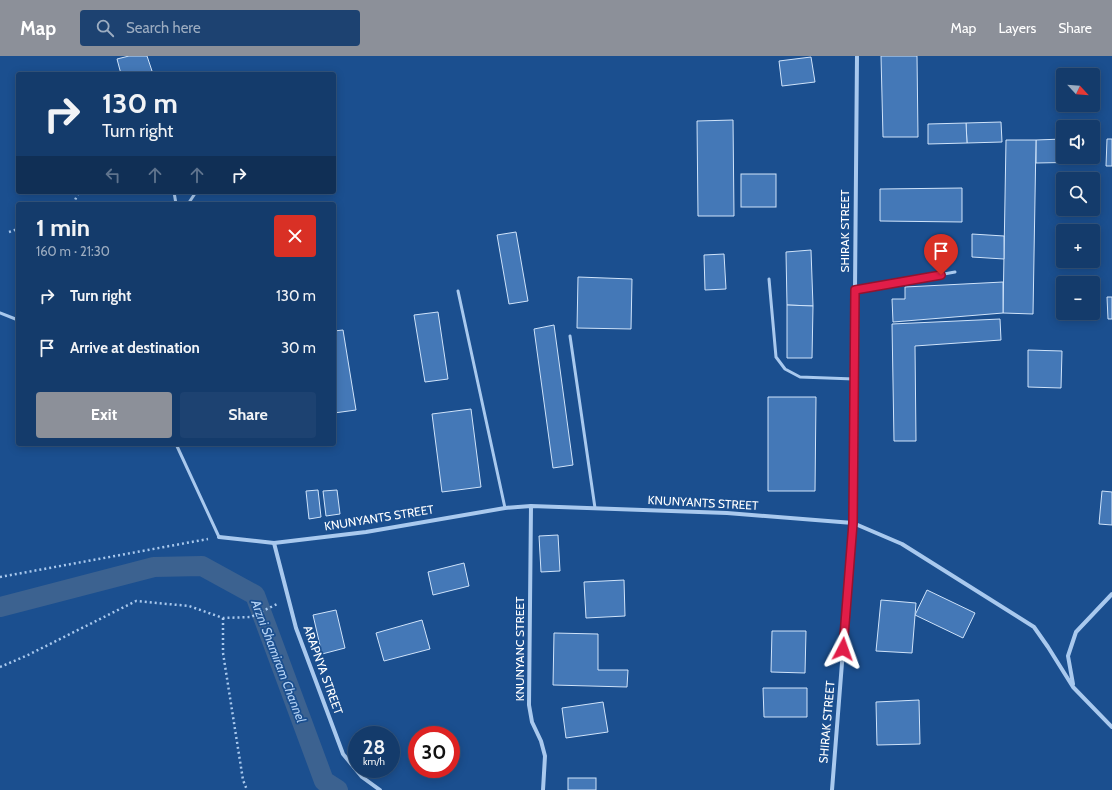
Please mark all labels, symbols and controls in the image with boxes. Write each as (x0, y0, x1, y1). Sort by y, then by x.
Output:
search box (80, 10, 360, 46)
text: Map (20, 17, 56, 40)
icon: search (94, 17, 116, 39)
text: Search here (126, 19, 201, 37)
text: Map (951, 19, 976, 37)
text: Layers (998, 19, 1036, 37)
text: Share (1058, 19, 1092, 37)
north arrow (1056, 68, 1100, 112)
map controls (1056, 68, 1100, 320)
text: 130 m (102, 86, 178, 120)
icon: right (36, 88, 88, 140)
text: Turn right (102, 120, 173, 142)
button: sound (1056, 120, 1100, 164)
icon: left (102, 164, 124, 186)
icon: ahead (144, 164, 166, 186)
icon: ahead (186, 164, 208, 186)
icon: right (228, 164, 250, 186)
button: search (1056, 172, 1100, 216)
street label: SHIRAK STREET (837, 189, 852, 273)
text: 1 min (36, 213, 90, 242)
button: close (274, 215, 316, 257)
button: + (1056, 224, 1100, 268)
pin (924, 234, 958, 275)
icon: arrive (930, 240, 952, 262)
text: 160 m · 21:30 (36, 243, 110, 259)
button: − (1056, 276, 1100, 320)
icon: right (36, 285, 58, 307)
text: Turn right (70, 287, 131, 305)
text: 130 m (276, 287, 316, 305)
icon: arrive (36, 337, 58, 359)
text: Arrive at destination (70, 339, 200, 357)
text: 30 m (281, 339, 316, 357)
button: Exit (36, 392, 172, 438)
button: Share (180, 392, 316, 438)
street label: KNUNYANTS STREET (647, 492, 759, 513)
street label: KNUNYANTS STREET (323, 501, 435, 534)
water label: Arzni Shamiram Channel (248, 596, 310, 725)
street label: KNUNYANC STREET (512, 596, 527, 701)
street label: ARAPNYA STREET (300, 623, 347, 717)
position arrow (822, 628, 864, 670)
street label: SHIRAK STREET (815, 679, 838, 764)
speed limit sign: 30 (408, 726, 460, 778)
text: 28 (363, 735, 385, 759)
text: km/h (363, 755, 385, 768)

